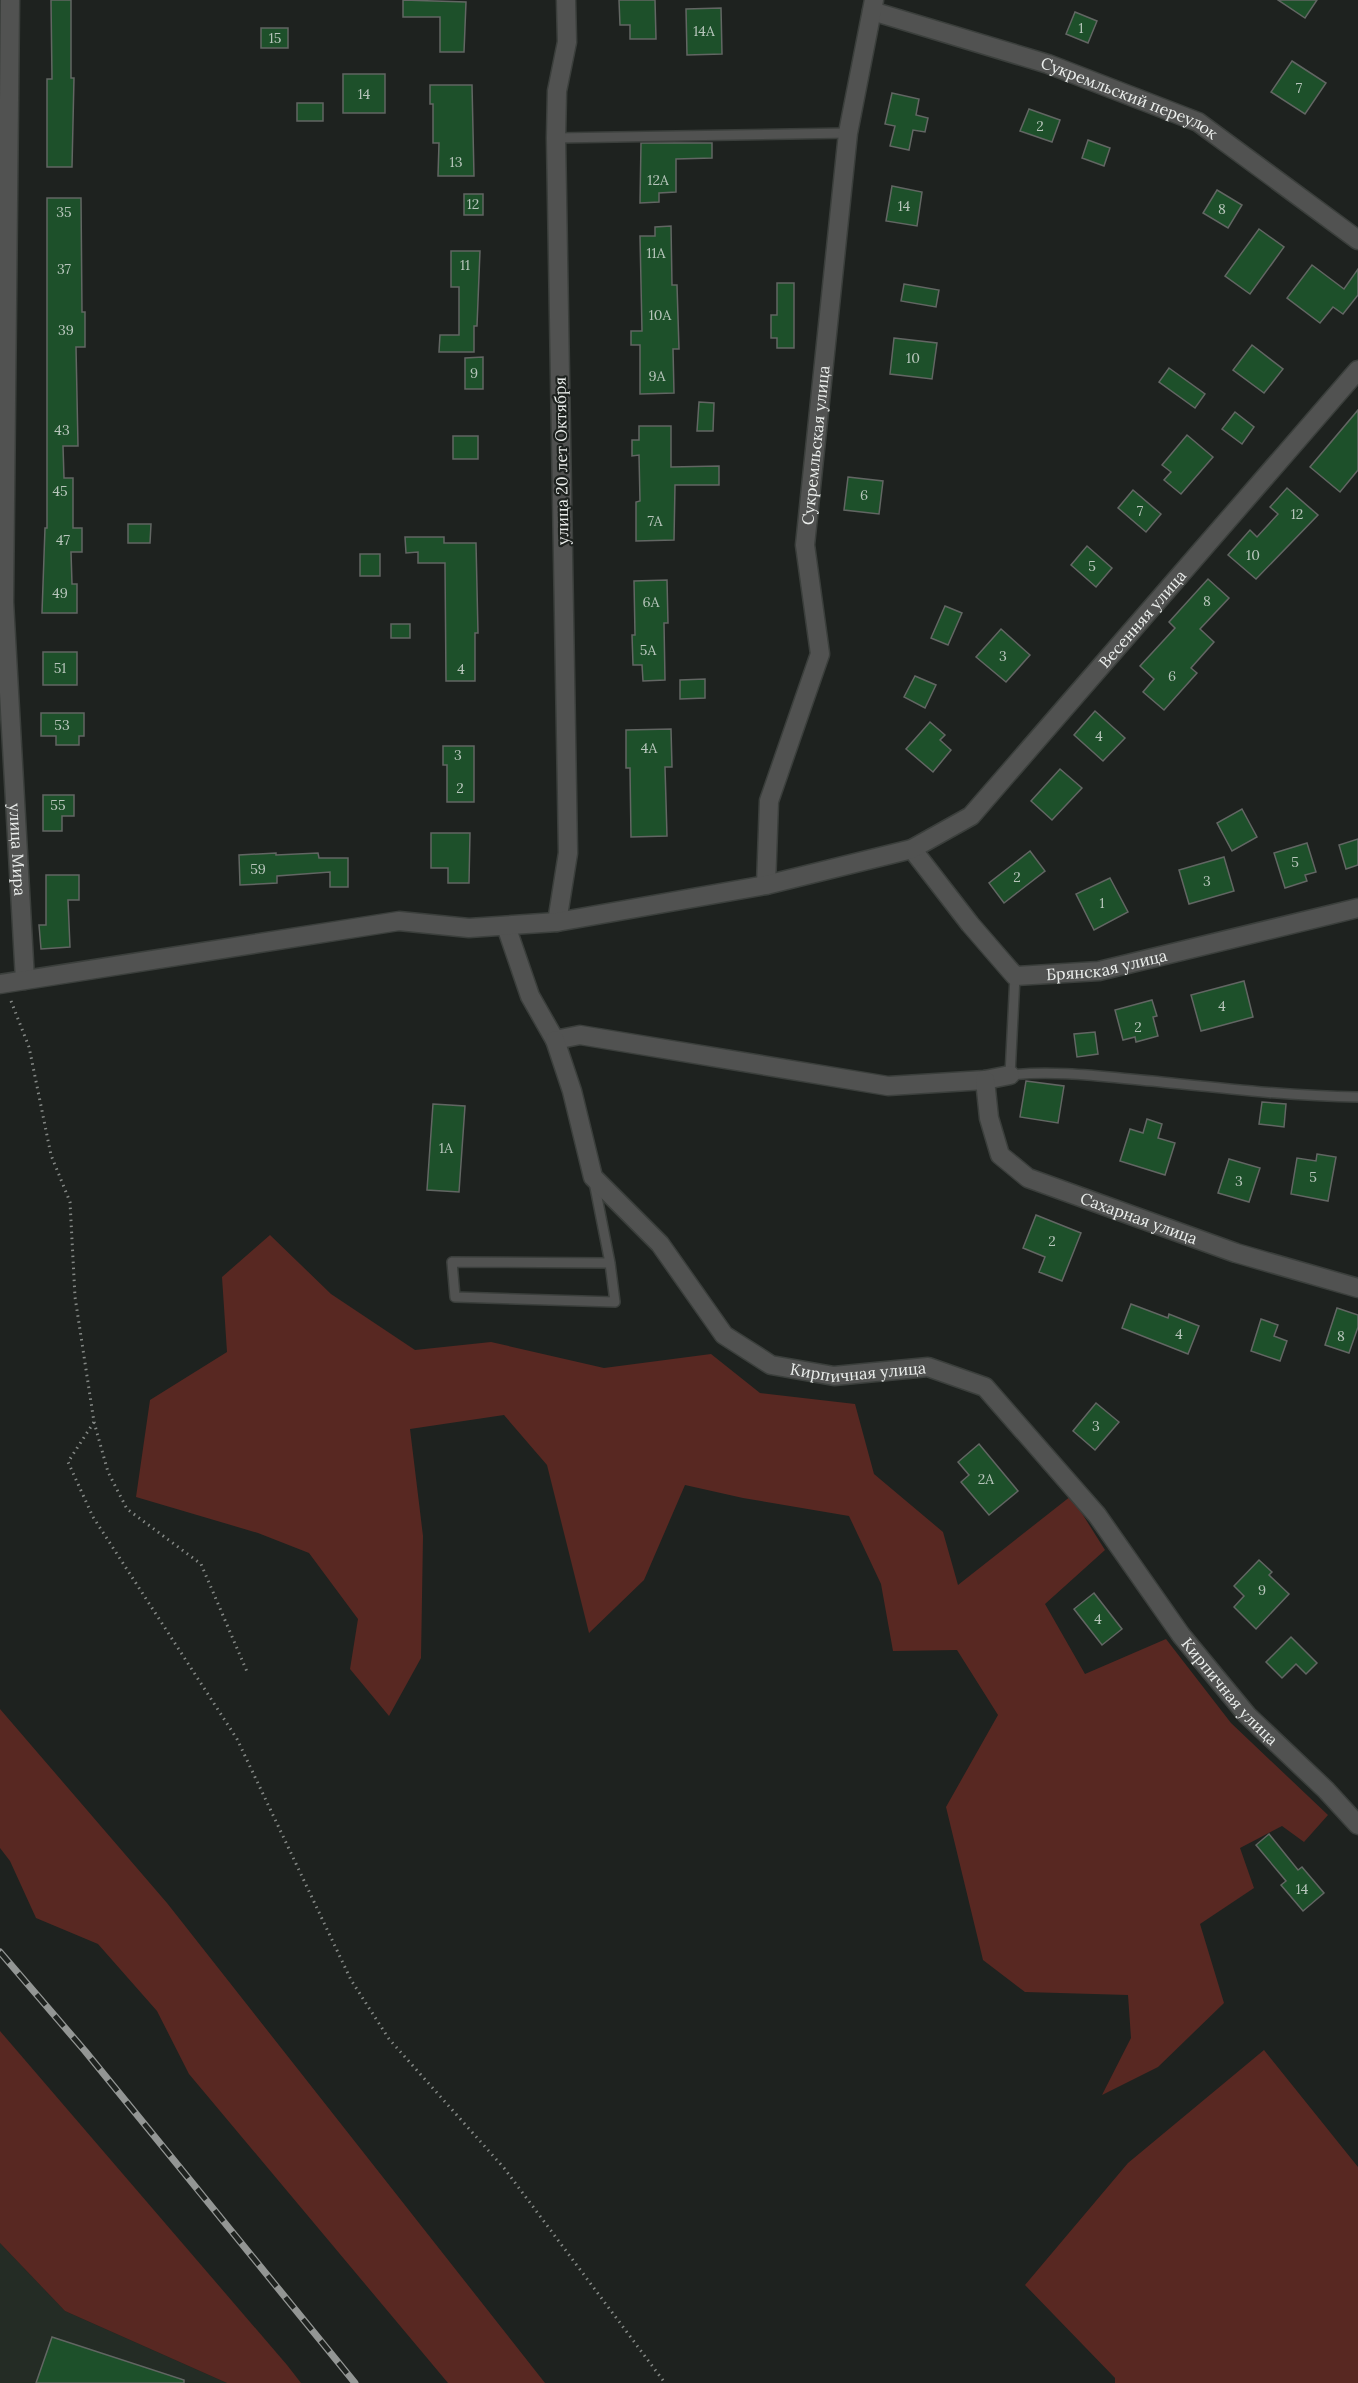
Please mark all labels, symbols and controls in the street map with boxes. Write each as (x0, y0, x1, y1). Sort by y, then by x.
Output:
house number: 1 (1078, 19, 1084, 37)
house number: 14А (693, 22, 715, 40)
house number: 15 (269, 29, 281, 47)
street label: Сукремльский переулок (1039, 52, 1222, 144)
house number: 7 (1296, 79, 1303, 97)
house number: 14 (358, 85, 371, 103)
house number: 2 (1036, 117, 1044, 135)
house number: 13 (450, 153, 463, 171)
house number: 12А (647, 171, 669, 189)
house number: 12 (467, 195, 479, 213)
house number: 14 (898, 197, 911, 215)
house number: 8 (1218, 200, 1226, 218)
house number: 35 (56, 203, 72, 221)
house number: 11А (646, 244, 666, 262)
house number: 11 (460, 256, 470, 274)
house number: 37 (57, 260, 72, 278)
house number: 10А (649, 306, 672, 324)
house number: 39 (58, 321, 74, 339)
house number: 10 (906, 349, 920, 367)
house number: 9 (470, 364, 478, 382)
street label: Сукремльская улица (797, 364, 834, 526)
house number: 9А (649, 367, 666, 385)
street label: улица 20 лет Октября (550, 377, 572, 545)
house number: 43 (54, 421, 70, 439)
house number: 45 (52, 482, 68, 500)
house number: 6 (860, 486, 868, 504)
house number: 7 (1137, 502, 1144, 520)
house number: 12 (1291, 505, 1303, 523)
house number: 7А (648, 512, 663, 530)
house number: 47 (56, 531, 71, 549)
house number: 10 (1246, 546, 1260, 564)
house number: 5 (1088, 557, 1096, 575)
street label: Весенняя улица (1094, 566, 1190, 672)
house number: 49 (52, 584, 68, 602)
house number: 8 (1203, 592, 1211, 610)
house number: 6А (643, 593, 660, 611)
house number: 5А (640, 641, 656, 659)
house number: 3 (999, 647, 1007, 665)
house number: 51 (54, 659, 66, 677)
house number: 4 (457, 660, 465, 678)
house number: 6 (1168, 667, 1176, 685)
house number: 53 (54, 716, 70, 734)
house number: 4 (1095, 727, 1103, 745)
house number: 4А (641, 739, 657, 757)
house number: 3 (454, 746, 462, 764)
house number: 2 (456, 779, 464, 797)
house number: 55 (50, 796, 66, 814)
street label: улица Мира (5, 803, 30, 897)
house number: 5 (1291, 853, 1299, 871)
house number: 59 (250, 860, 266, 878)
house number: 2 (1013, 868, 1021, 886)
house number: 3 (1203, 872, 1211, 890)
house number: 1 (1099, 894, 1105, 912)
street label: Брянская улица (1045, 945, 1169, 984)
house number: 4 (1218, 997, 1226, 1015)
house number: 2 (1134, 1018, 1142, 1036)
house number: 1А (439, 1139, 453, 1157)
house number: 5 (1309, 1168, 1317, 1186)
house number: 3 (1235, 1172, 1243, 1190)
street label: Сахарная улица (1078, 1188, 1200, 1248)
house number: 2 (1048, 1232, 1056, 1250)
house number: 4 (1175, 1325, 1183, 1343)
house number: 8 (1337, 1327, 1345, 1345)
street label: Кирпичная улица (789, 1357, 927, 1386)
house number: 3 (1092, 1417, 1100, 1435)
house number: 2А (978, 1470, 994, 1488)
house number: 9 (1258, 1581, 1266, 1599)
house number: 4 (1094, 1610, 1102, 1628)
street label: Кирпичная улица (1177, 1633, 1282, 1749)
house number: 14 (1296, 1880, 1309, 1898)

